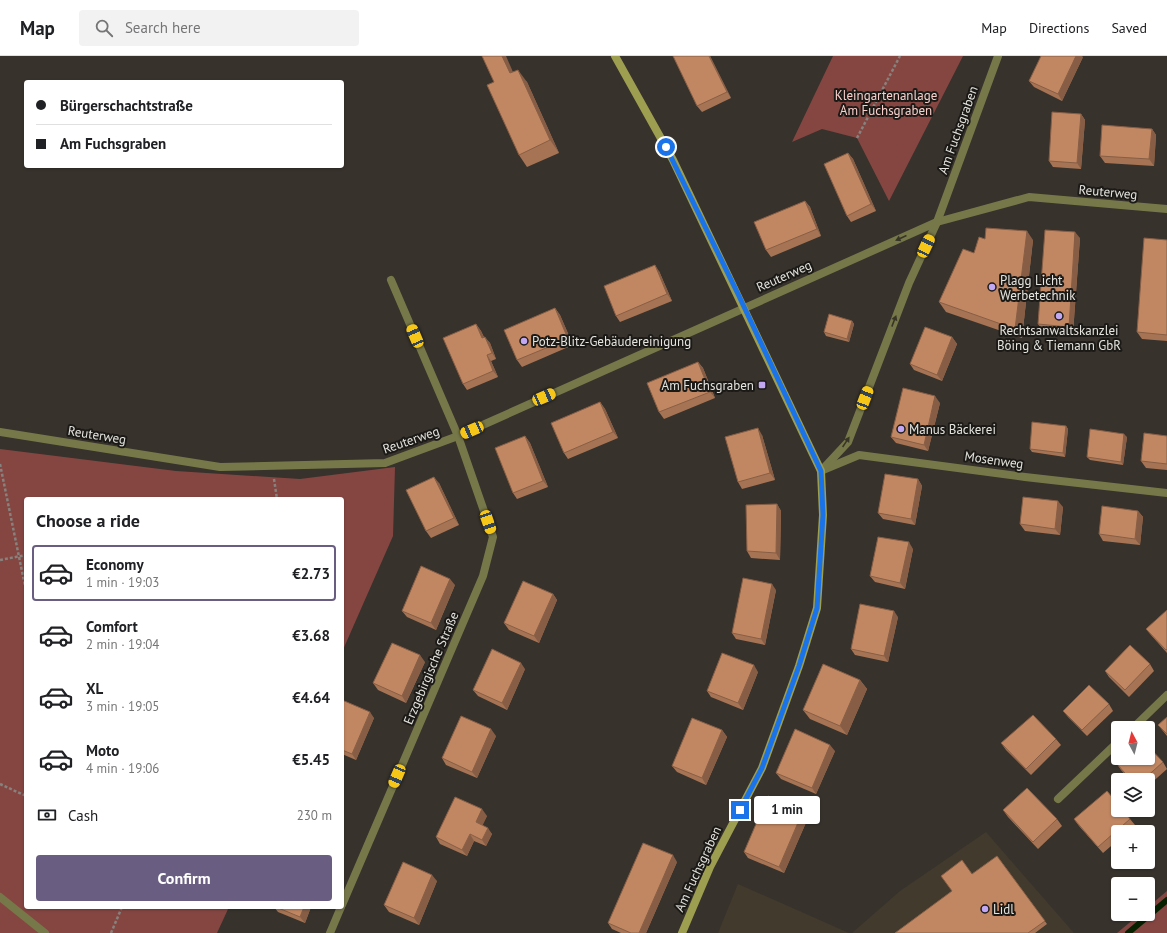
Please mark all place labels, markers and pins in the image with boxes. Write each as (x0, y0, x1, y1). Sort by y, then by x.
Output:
place label: Plagg Licht Werbetechnik (1000, 272, 1076, 304)
marker: Plagg Licht Werbetechnik (987, 282, 997, 292)
marker: Rechtsanwaltskanzlei Böing & Tiemann GbR (1054, 311, 1064, 321)
place label: Rechtsanwaltskanzlei Böing & Tiemann GbR (997, 322, 1121, 354)
place label: Potz-Blitz-Gebäudereinigung (532, 333, 691, 350)
marker: Potz-Blitz-Gebäudereinigung (519, 336, 529, 346)
place label: Am Fuchsgraben (662, 377, 754, 394)
marker: Am Fuchsgraben (757, 380, 767, 390)
place label: Manus Bäckerei (909, 421, 996, 438)
marker: Manus Bäckerei (896, 424, 906, 434)
place label: Lidl (993, 901, 1014, 918)
marker: Lidl (980, 904, 990, 914)

